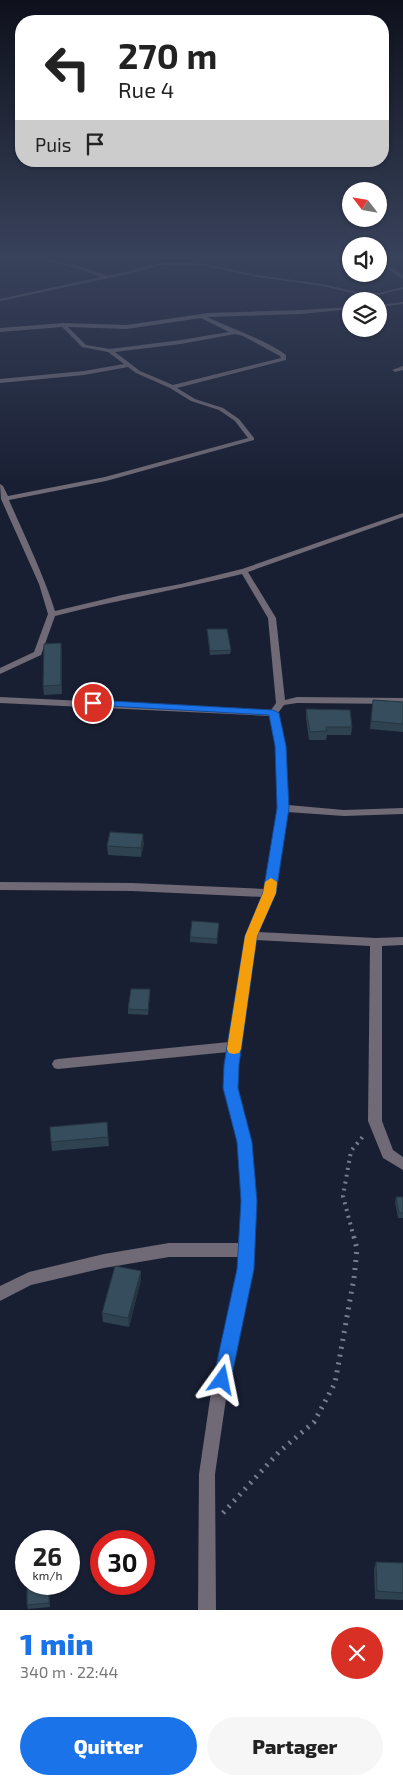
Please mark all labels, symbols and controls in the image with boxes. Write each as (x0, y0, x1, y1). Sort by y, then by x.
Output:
text: 270 m (118, 34, 217, 76)
icon: left (35, 35, 100, 100)
text: Rue 4 (118, 76, 174, 102)
icon: arrive (81, 130, 109, 158)
text: Puis (35, 133, 71, 156)
north arrow (342, 182, 388, 228)
map controls (342, 182, 387, 337)
button: sound (342, 237, 387, 282)
button: layers (342, 292, 387, 337)
pin (72, 682, 114, 724)
icon: arrive (79, 689, 107, 717)
position arrow (195, 1353, 247, 1405)
speed limit sign: 30 (90, 1530, 155, 1595)
text: 26 (33, 1541, 62, 1571)
text: km/h (33, 1568, 62, 1582)
text: 1 min (20, 1625, 94, 1661)
button: close (331, 1627, 383, 1679)
text: 340 m · 22:44 (20, 1662, 118, 1681)
button: Quitter (20, 1717, 197, 1775)
button: Partager (207, 1717, 383, 1775)

